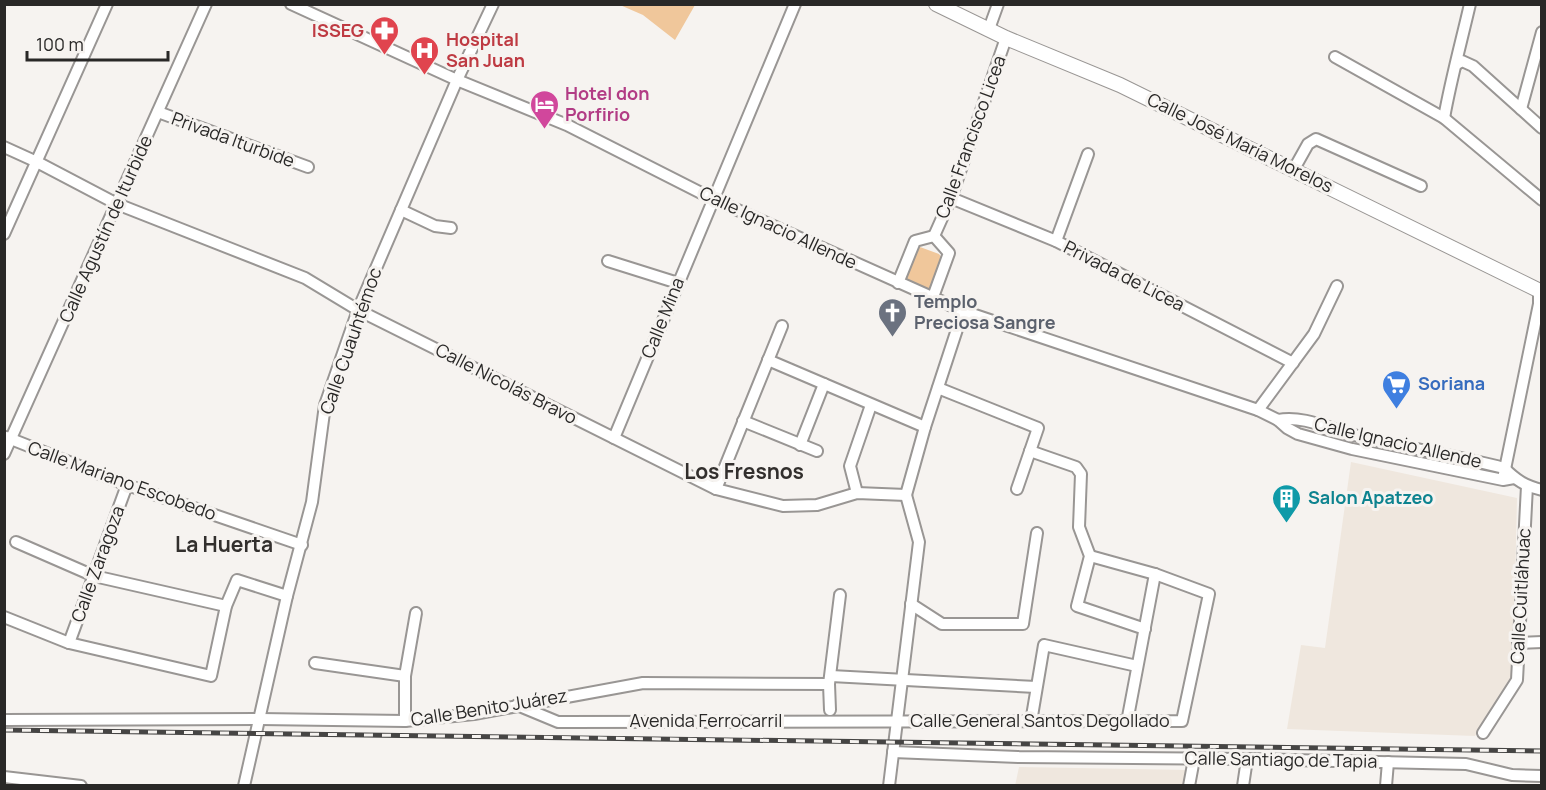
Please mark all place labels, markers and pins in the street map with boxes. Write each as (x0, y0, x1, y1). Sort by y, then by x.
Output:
pharmacy icon: ISSEG (369, 15, 401, 57)
place label: ISSEG (312, 18, 364, 42)
place label: Hospital San Juan (446, 27, 525, 72)
hospital icon: Hospital San Juan (409, 34, 441, 76)
place label: Hotel don Porfirio (565, 81, 649, 126)
hotel icon: Hotel don Porfirio (528, 88, 560, 130)
place label: Templo Preciosa Sangre (914, 289, 1056, 334)
church icon: Templo Preciosa Sangre (877, 296, 909, 338)
supermarket icon: Soriana (1381, 368, 1413, 410)
place label: Soriana (1418, 371, 1485, 395)
building icon: Salon Apatzeo (1271, 482, 1303, 524)
place label: Salon Apatzeo (1308, 485, 1433, 509)

